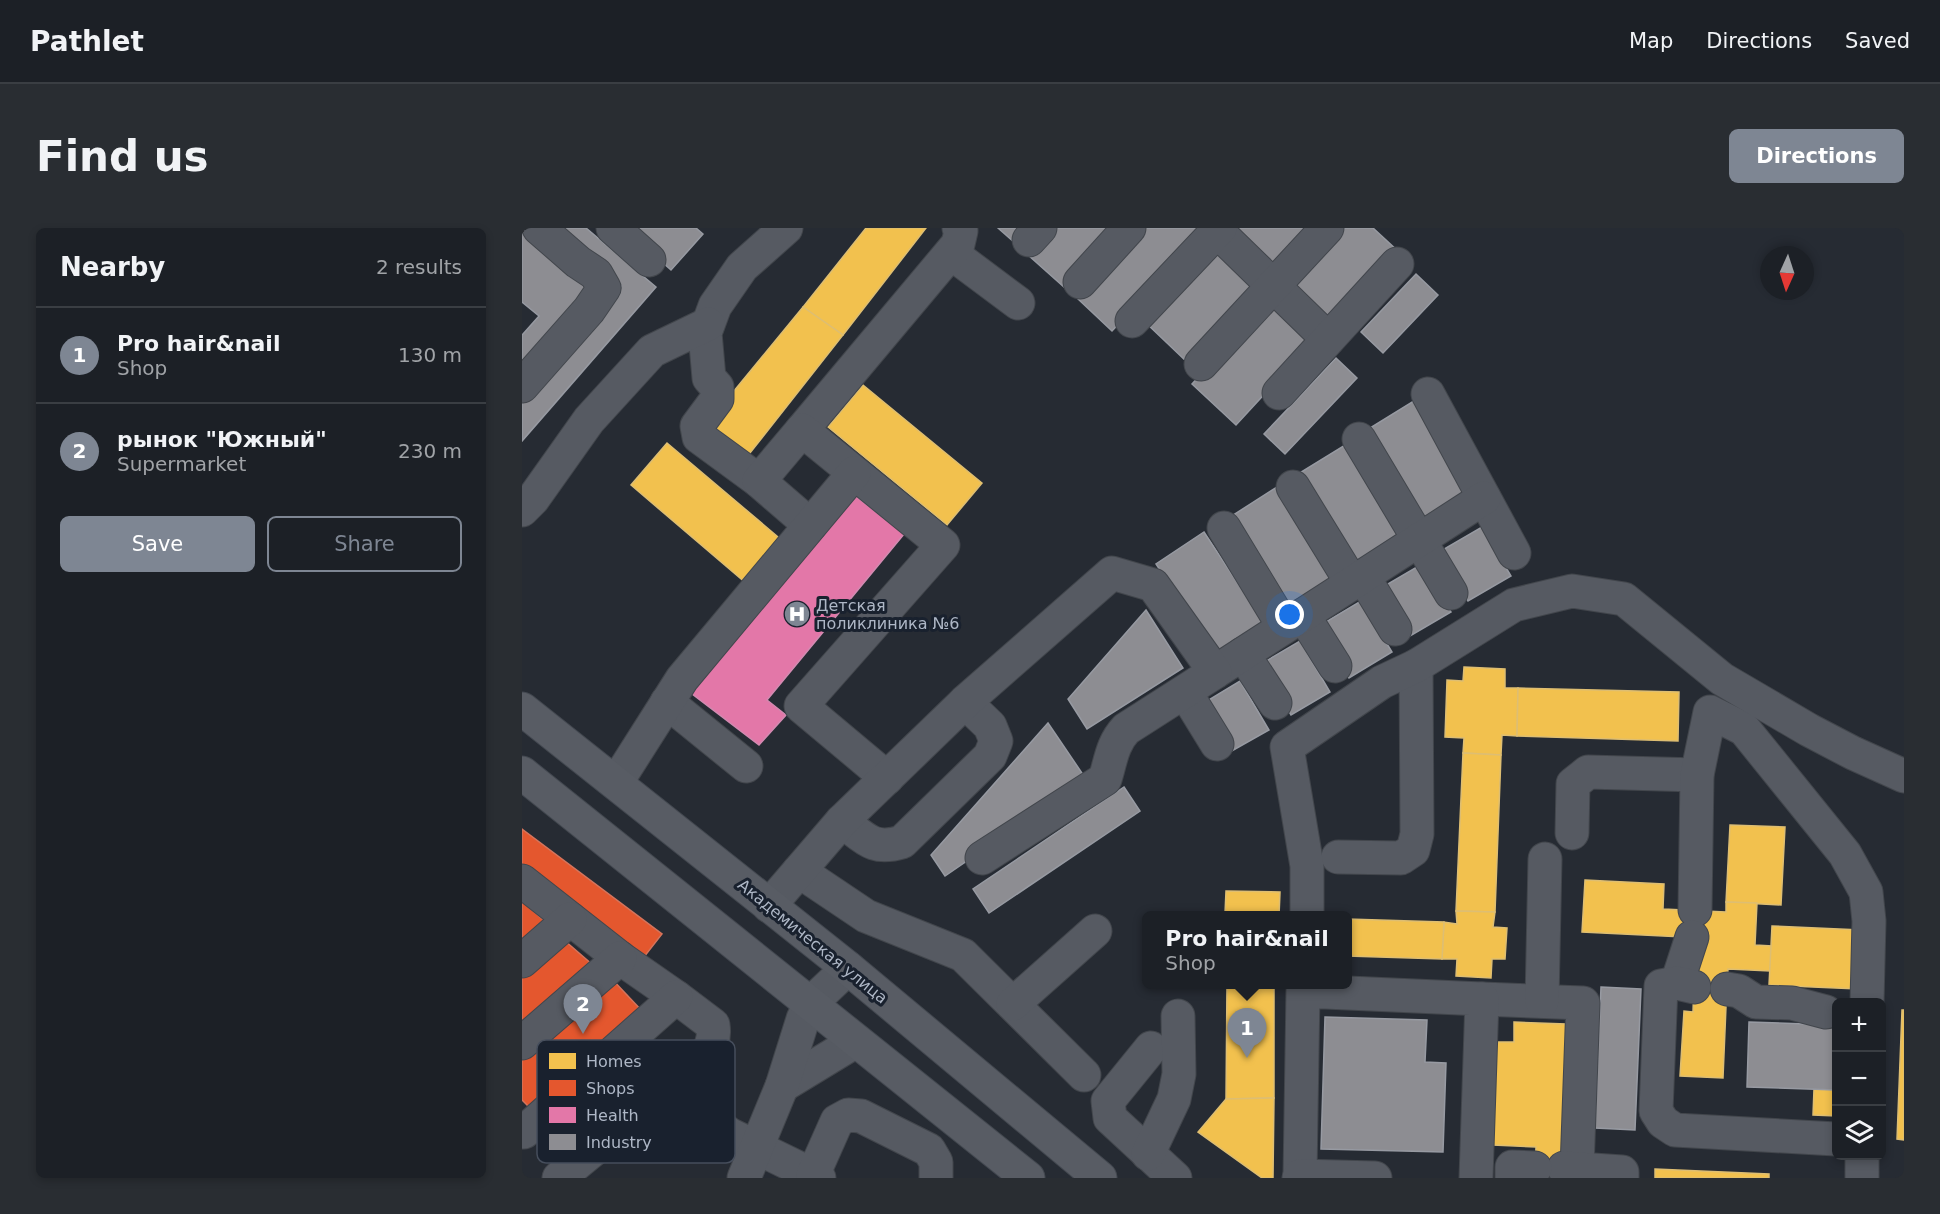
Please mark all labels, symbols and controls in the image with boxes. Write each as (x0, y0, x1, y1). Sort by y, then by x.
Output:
text: Pathlet (30, 25, 144, 58)
text: Map (1629, 29, 1673, 53)
text: Directions (1706, 29, 1812, 53)
text: Saved (1845, 29, 1910, 53)
button: Directions (1729, 129, 1904, 183)
text: Find us (36, 132, 209, 181)
north arrow (1760, 246, 1814, 300)
text: Nearby (60, 252, 165, 282)
text: 2 results (376, 255, 462, 279)
text: Pro hair&nail (117, 331, 280, 356)
text: 1 (73, 343, 86, 367)
text: 130 m (398, 343, 462, 367)
text: Shop (117, 356, 167, 380)
text: рынок "Южный" (117, 427, 327, 452)
text: 2 (73, 439, 86, 463)
text: 230 m (398, 439, 462, 463)
text: Supermarket (117, 452, 246, 476)
button: Save (60, 516, 255, 572)
button: Share (267, 516, 462, 572)
place label: Детская поликлиника №6 (816, 596, 959, 633)
hospital icon: Детская поликлиника №6 (782, 599, 812, 629)
your location (1275, 600, 1304, 629)
street label: Академическая улица (734, 875, 891, 1008)
popup (1142, 911, 1352, 989)
text: Pro hair&nail (1165, 926, 1329, 951)
text: Shop (1165, 951, 1216, 975)
pin: 2 (564, 984, 602, 1034)
map controls (1832, 998, 1886, 1160)
button: + (1832, 998, 1886, 1052)
pin: 1 (1228, 1008, 1266, 1058)
legend (537, 1040, 735, 1163)
text: Homes (586, 1052, 642, 1071)
button: − (1832, 1052, 1886, 1106)
text: Shops (586, 1079, 635, 1098)
text: Health (586, 1106, 639, 1125)
button: layers (1832, 1106, 1886, 1160)
text: Industry (586, 1133, 652, 1152)

